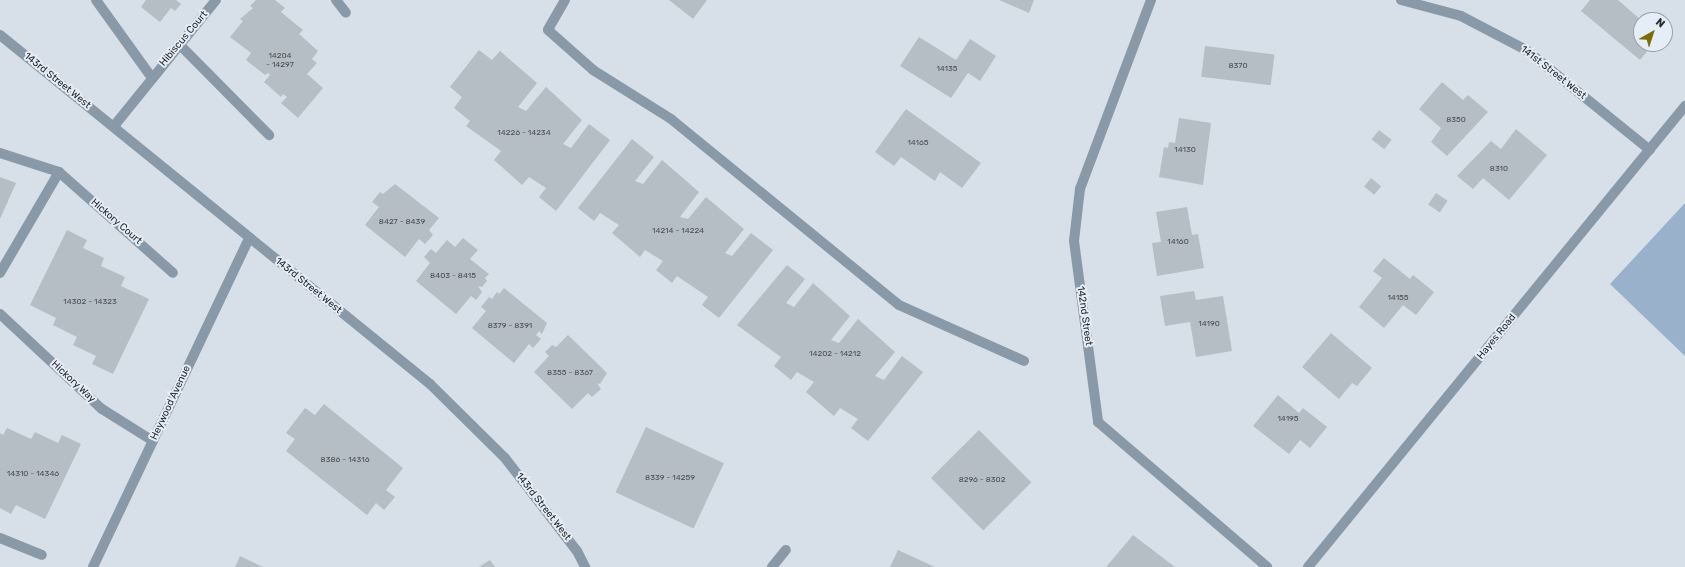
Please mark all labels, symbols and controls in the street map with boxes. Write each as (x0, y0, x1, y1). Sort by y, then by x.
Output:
street label: Hibiscus Court (157, 9, 211, 69)
north arrow (1633, 12, 1673, 52)
text: N (1653, 16, 1667, 31)
street label: 141st Street West (1518, 44, 1588, 102)
street label: 143rd Street West (21, 50, 93, 112)
house number: 14204 - 14297 (266, 50, 294, 69)
house number: 8370 (1228, 61, 1248, 71)
house number: 14135 (936, 64, 958, 74)
house number: 8350 (1446, 115, 1466, 125)
house number: 14226 - 14234 (497, 128, 551, 138)
house number: 14165 (907, 138, 929, 148)
house number: 14130 (1174, 145, 1196, 155)
house number: 8310 (1490, 164, 1508, 174)
street label: Hickory Court (88, 197, 144, 247)
house number: 8427 - 8439 (379, 217, 425, 227)
house number: 14214 - 14224 (652, 226, 704, 236)
house number: 14160 (1167, 237, 1189, 247)
street label: 143rd Street West (272, 255, 344, 317)
house number: 8403 - 8415 (430, 271, 476, 281)
street label: 142nd Street (1074, 286, 1094, 346)
house number: 14155 (1387, 293, 1409, 303)
house number: 14302 - 14323 (63, 297, 117, 307)
street label: Hayes Road (1475, 312, 1519, 362)
house number: 14190 (1198, 319, 1220, 329)
house number: 8379 - 8391 (488, 321, 532, 331)
house number: 14202 - 14212 (809, 349, 861, 359)
street label: Hickory Way (48, 358, 98, 406)
street label: Heywood Avenue (148, 364, 194, 442)
house number: 8355 - 8367 (547, 368, 593, 378)
house number: 14195 (1277, 414, 1299, 424)
house number: 8386 - 14316 (321, 455, 369, 465)
house number: 14310 - 14346 (7, 469, 59, 479)
street label: 143rd Street West (513, 471, 573, 543)
house number: 8339 - 14259 (645, 473, 695, 483)
house number: 8296 - 8302 (959, 475, 1005, 485)

